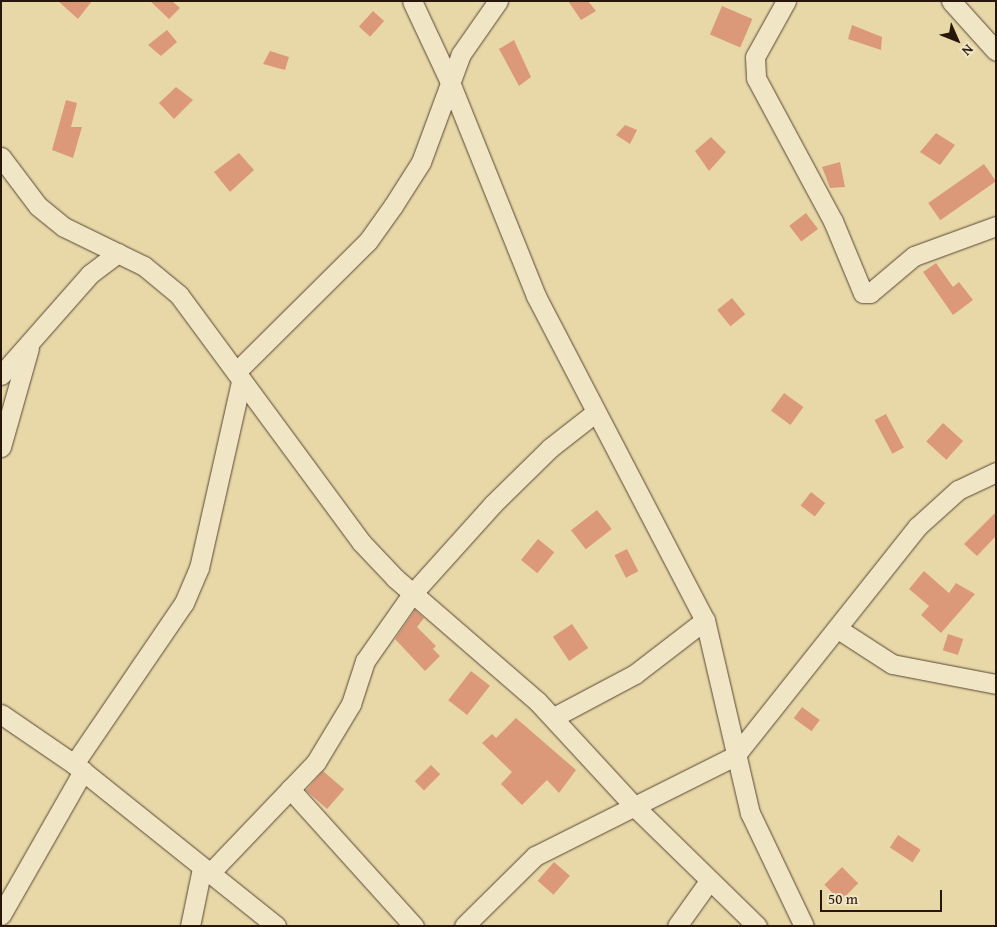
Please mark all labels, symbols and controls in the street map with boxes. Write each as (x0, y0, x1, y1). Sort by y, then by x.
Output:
north arrow (932, 15, 982, 65)
text: N (957, 40, 978, 61)
scale bar (822, 880, 944, 912)
text: 50 m (828, 888, 858, 909)

